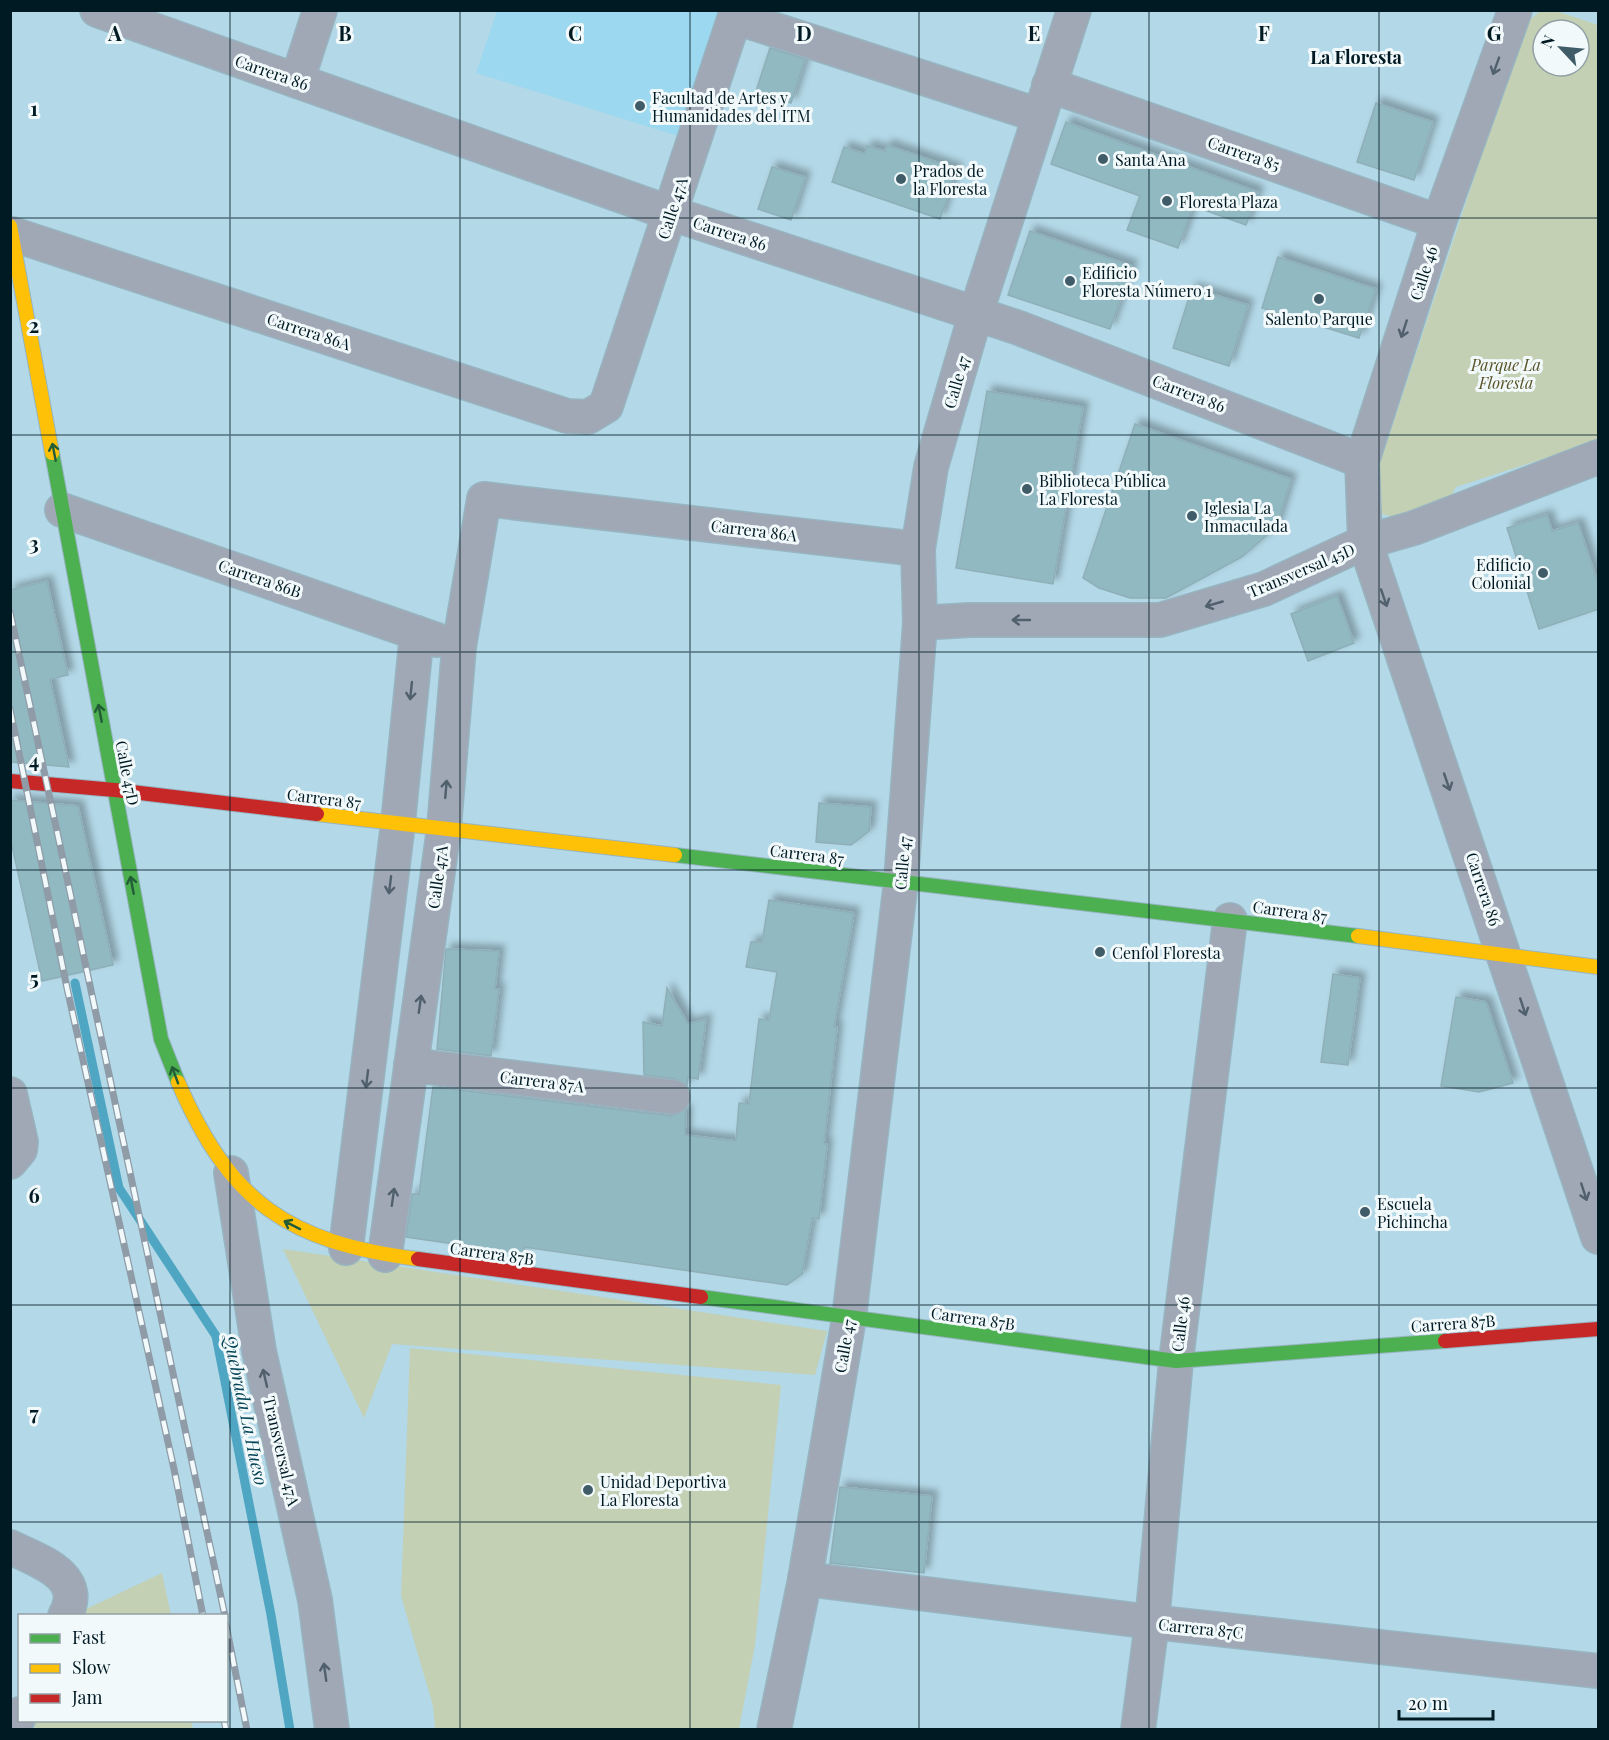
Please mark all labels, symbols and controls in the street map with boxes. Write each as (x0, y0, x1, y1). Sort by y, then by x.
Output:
north arrow (1531, 18, 1591, 78)
text: A (107, 19, 122, 46)
text: B (338, 19, 352, 46)
text: C (568, 19, 582, 46)
text: D (796, 19, 812, 46)
text: E (1028, 19, 1040, 46)
text: F (1258, 19, 1270, 46)
text: G (1487, 19, 1502, 46)
text: N (1535, 31, 1559, 51)
district label: La Floresta (1310, 45, 1403, 69)
street label: Carrera 86 (232, 50, 312, 94)
one-way arrow (1490, 56, 1501, 75)
place label: Facultad de Artes y Humanidades del ITM (652, 87, 811, 126)
text: 1 (30, 94, 38, 121)
marker: Facultad de Artes y Humanidades del ITM (633, 99, 647, 113)
street label: Carrera 85 (1205, 131, 1283, 175)
place label: Santa Ana (1115, 149, 1186, 170)
marker: Santa Ana (1096, 152, 1110, 166)
place label: Prados de la Floresta (913, 160, 987, 199)
marker: Prados de la Floresta (894, 172, 908, 186)
street label: Calle 47A (652, 173, 692, 242)
place label: Floresta Plaza (1179, 191, 1278, 212)
marker: Floresta Plaza (1160, 194, 1174, 208)
street label: Carrera 86 (690, 211, 770, 255)
street label: Calle 46 (1404, 243, 1442, 303)
place label: Edificio Floresta Número 1 (1082, 262, 1212, 301)
marker: Edificio Floresta Número 1 (1063, 274, 1077, 288)
marker: Salento Parque (1312, 292, 1326, 306)
street label: Carrera 86A (265, 308, 354, 355)
place label: Salento Parque (1265, 308, 1373, 329)
text: 2 (29, 311, 39, 338)
one-way arrow (1398, 319, 1409, 338)
street label: Calle 47 (938, 353, 974, 411)
park label: Parque La Floresta (1470, 354, 1541, 393)
street label: Carrera 86 (1150, 369, 1228, 417)
one-way arrow (48, 443, 59, 462)
place label: Biblioteca Pública La Floresta (1039, 470, 1166, 509)
marker: Biblioteca Pública La Floresta (1020, 482, 1034, 496)
place label: Iglesia La Inmaculada (1204, 497, 1288, 536)
marker: Iglesia La Inmaculada (1185, 509, 1199, 523)
street label: Carrera 86A (710, 514, 799, 546)
text: 3 (29, 529, 39, 556)
street label: Transversal 45D (1244, 538, 1358, 602)
street label: Carrera 86B (216, 554, 304, 602)
place label: Edificio Colonial (1471, 554, 1531, 593)
marker: Edificio Colonial (1536, 566, 1550, 580)
one-way arrow (1380, 588, 1391, 607)
one-way arrow (1205, 599, 1224, 610)
one-way arrow (1012, 614, 1032, 626)
one-way arrow (405, 681, 416, 701)
one-way arrow (94, 704, 105, 724)
street label: Calle 47D (111, 739, 145, 807)
text: 4 (29, 746, 39, 773)
one-way arrow (1442, 772, 1453, 791)
one-way arrow (441, 780, 452, 800)
street label: Carrera 87 (286, 783, 363, 813)
street label: Calle 47 (889, 835, 915, 891)
street label: Carrera 87 (769, 839, 846, 869)
street label: Calle 47A (422, 843, 452, 910)
street label: Carrera 86 (1462, 849, 1506, 929)
one-way arrow (384, 875, 395, 894)
one-way arrow (127, 876, 138, 895)
street label: Carrera 87 (1252, 895, 1329, 927)
place label: Cenfol Floresta (1112, 942, 1221, 963)
marker: Cenfol Floresta (1093, 945, 1107, 959)
text: 5 (29, 964, 39, 991)
one-way arrow (414, 994, 425, 1014)
one-way arrow (1518, 997, 1529, 1016)
street label: Carrera 87A (499, 1065, 586, 1097)
one-way arrow (168, 1066, 179, 1085)
one-way arrow (361, 1068, 372, 1088)
text: 6 (28, 1181, 40, 1208)
one-way arrow (1579, 1182, 1590, 1201)
one-way arrow (388, 1187, 399, 1207)
place label: Escuela Pichincha (1377, 1193, 1448, 1232)
marker: Escuela Pichincha (1358, 1205, 1372, 1219)
one-way arrow (284, 1219, 302, 1231)
street label: Carrera 87B (449, 1237, 535, 1269)
street label: Calle 46 (1166, 1295, 1194, 1353)
street label: Carrera 87B (930, 1302, 1016, 1334)
street label: Carrera 87B (1410, 1310, 1496, 1336)
street label: Calle 47 (829, 1317, 859, 1374)
water label: Quebrada La Hueso (218, 1332, 274, 1488)
one-way arrow (259, 1369, 270, 1388)
street label: Transversal 47A (259, 1394, 305, 1509)
text: 7 (29, 1399, 39, 1426)
place label: Unidad Deportiva La Floresta (600, 1471, 726, 1510)
marker: Unidad Deportiva La Floresta (581, 1483, 595, 1497)
street label: Carrera 87C (1157, 1613, 1245, 1643)
legend (18, 1614, 228, 1722)
text: Fast (72, 1625, 106, 1649)
text: Slow (72, 1655, 110, 1679)
one-way arrow (319, 1662, 330, 1682)
scale bar (1399, 1683, 1494, 1721)
text: Jam (71, 1685, 102, 1709)
text: 20 m (1408, 1691, 1448, 1715)

